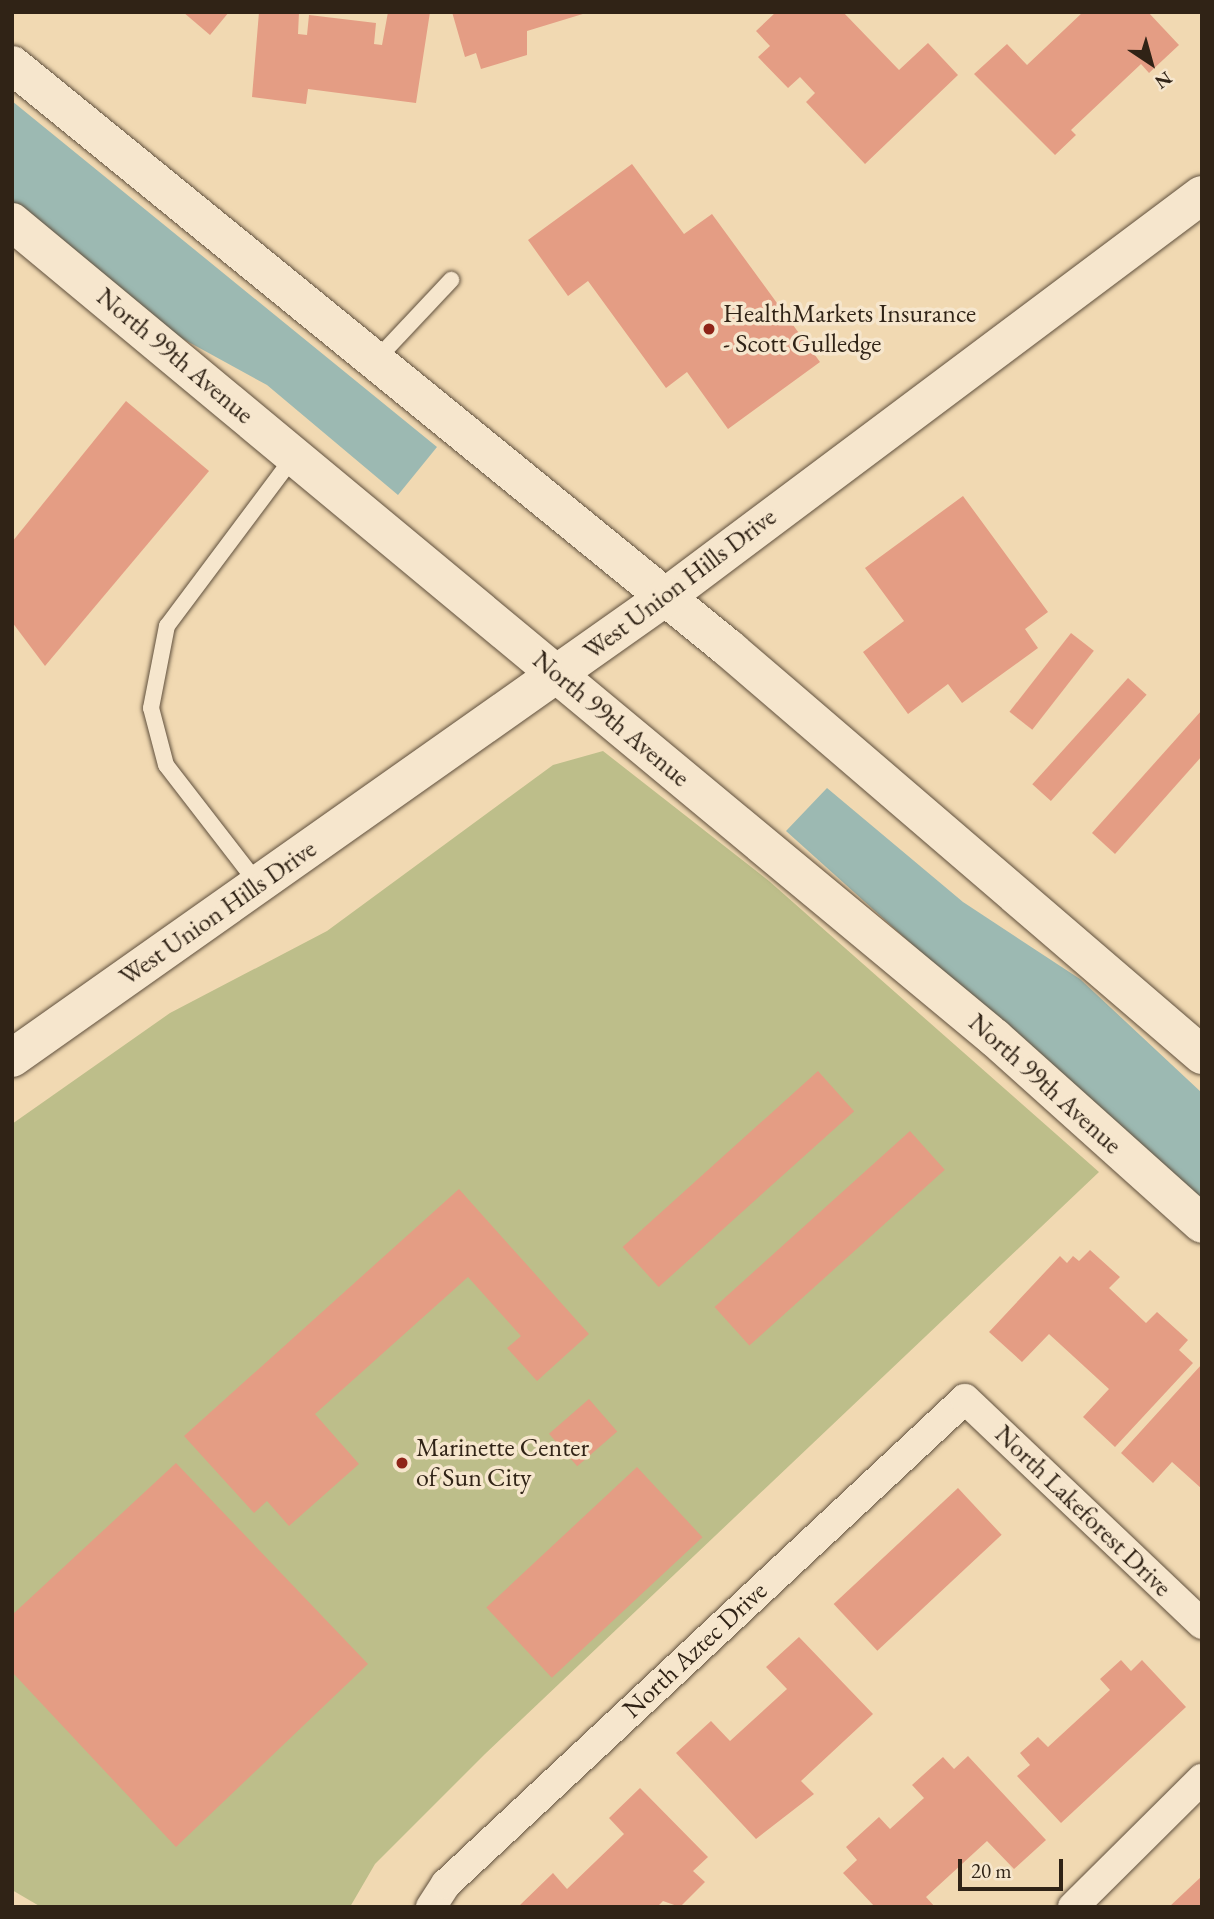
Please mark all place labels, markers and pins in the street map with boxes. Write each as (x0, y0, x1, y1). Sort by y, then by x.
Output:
place label: HealthMarkets Insurance - Scott Gulledge (723, 298, 976, 360)
marker: HealthMarkets Insurance - Scott Gulledge (701, 321, 717, 337)
place label: Marinette Center of Sun City (416, 1432, 589, 1494)
marker: Marinette Center of Sun City (394, 1455, 410, 1471)

